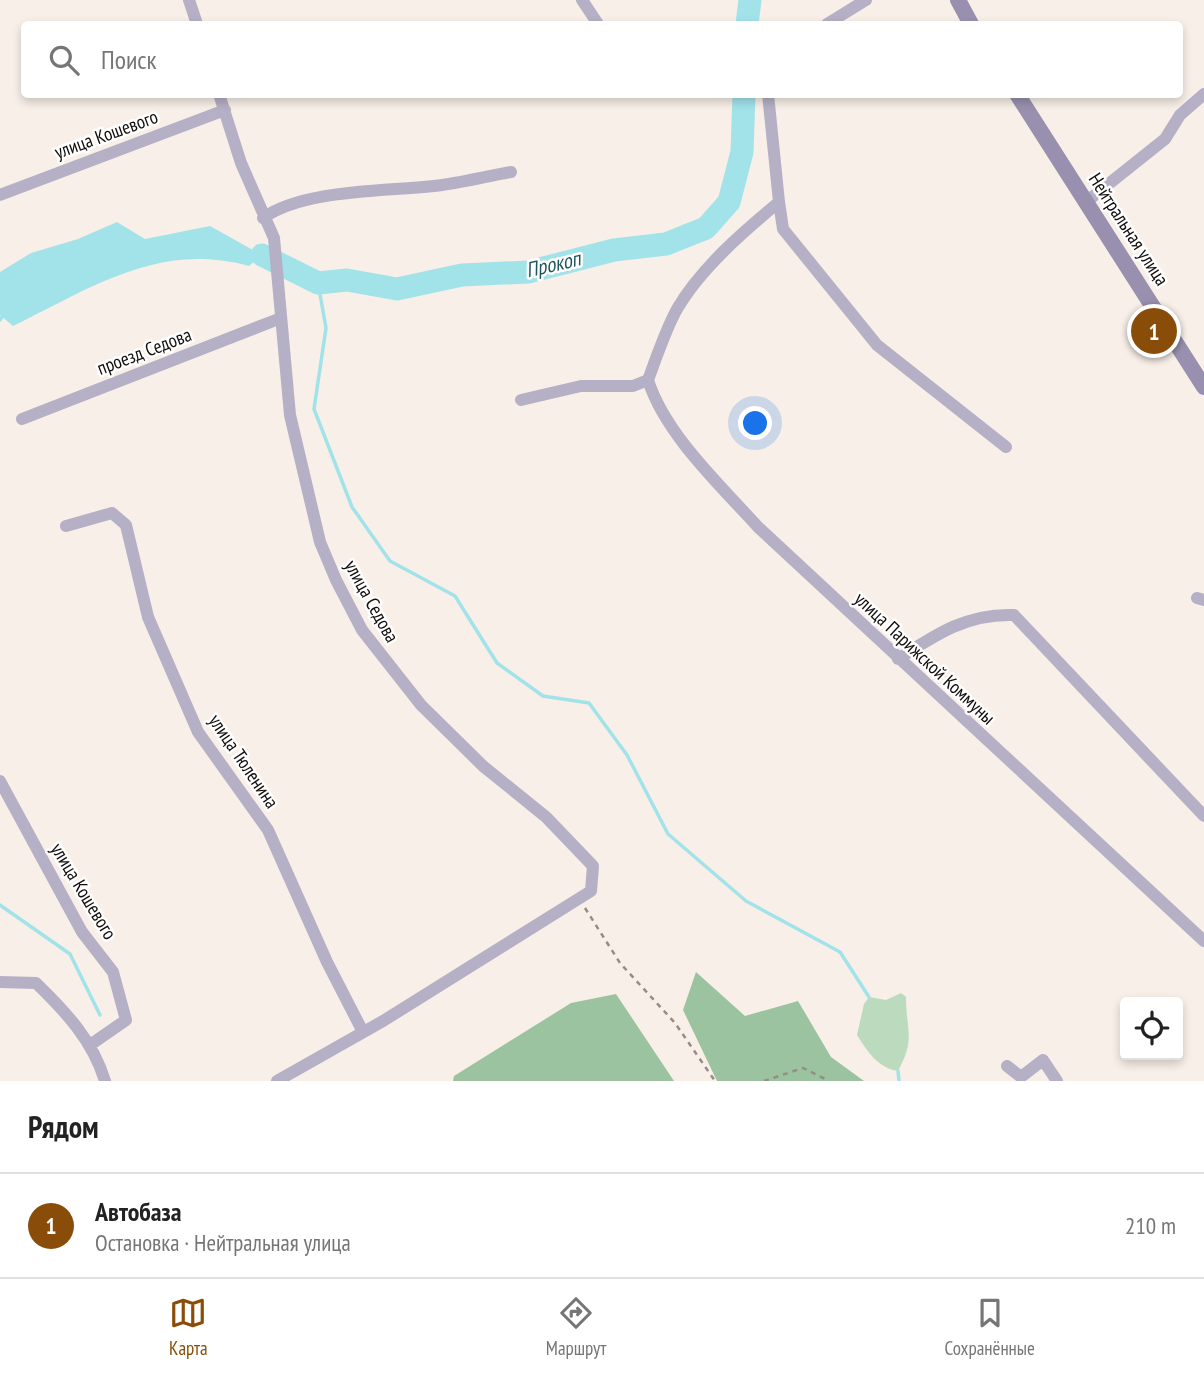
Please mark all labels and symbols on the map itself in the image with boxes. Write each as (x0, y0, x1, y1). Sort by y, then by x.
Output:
street label: улица Кошевого (51, 104, 161, 164)
street label: Нейтральная улица (1084, 168, 1174, 290)
water label: Прокоп (523, 244, 585, 283)
pin: 1 (1131, 305, 1177, 357)
street label: проезд Седова (93, 322, 195, 380)
your location (738, 406, 772, 440)
street label: улица Седова (340, 556, 404, 646)
street label: улица Парижской Коммуны (850, 587, 1000, 729)
street label: улица Тюленина (204, 709, 284, 813)
street label: улица Кошевого (46, 838, 122, 944)

